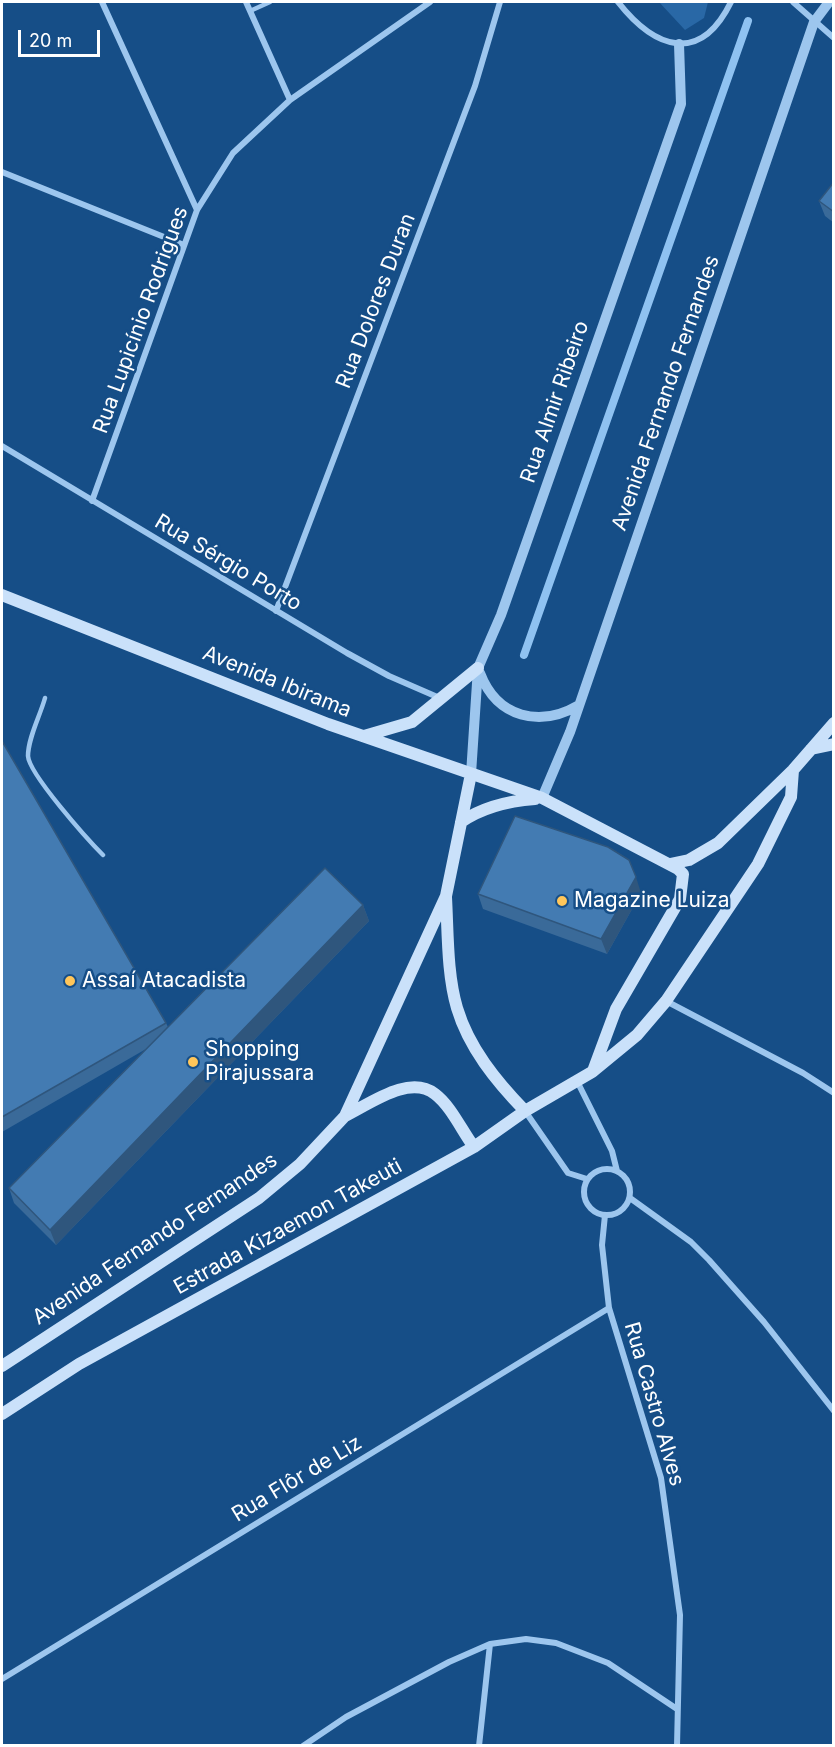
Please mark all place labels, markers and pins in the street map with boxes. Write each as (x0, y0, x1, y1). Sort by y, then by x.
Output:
place label: Magazine Luiza (574, 888, 729, 914)
marker: Magazine Luiza (555, 894, 569, 908)
place label: Assaí Atacadista (82, 968, 246, 994)
marker: Assaí Atacadista (63, 974, 77, 988)
place label: Shopping Pirajussara (205, 1037, 314, 1087)
marker: Shopping Pirajussara (186, 1055, 200, 1069)

